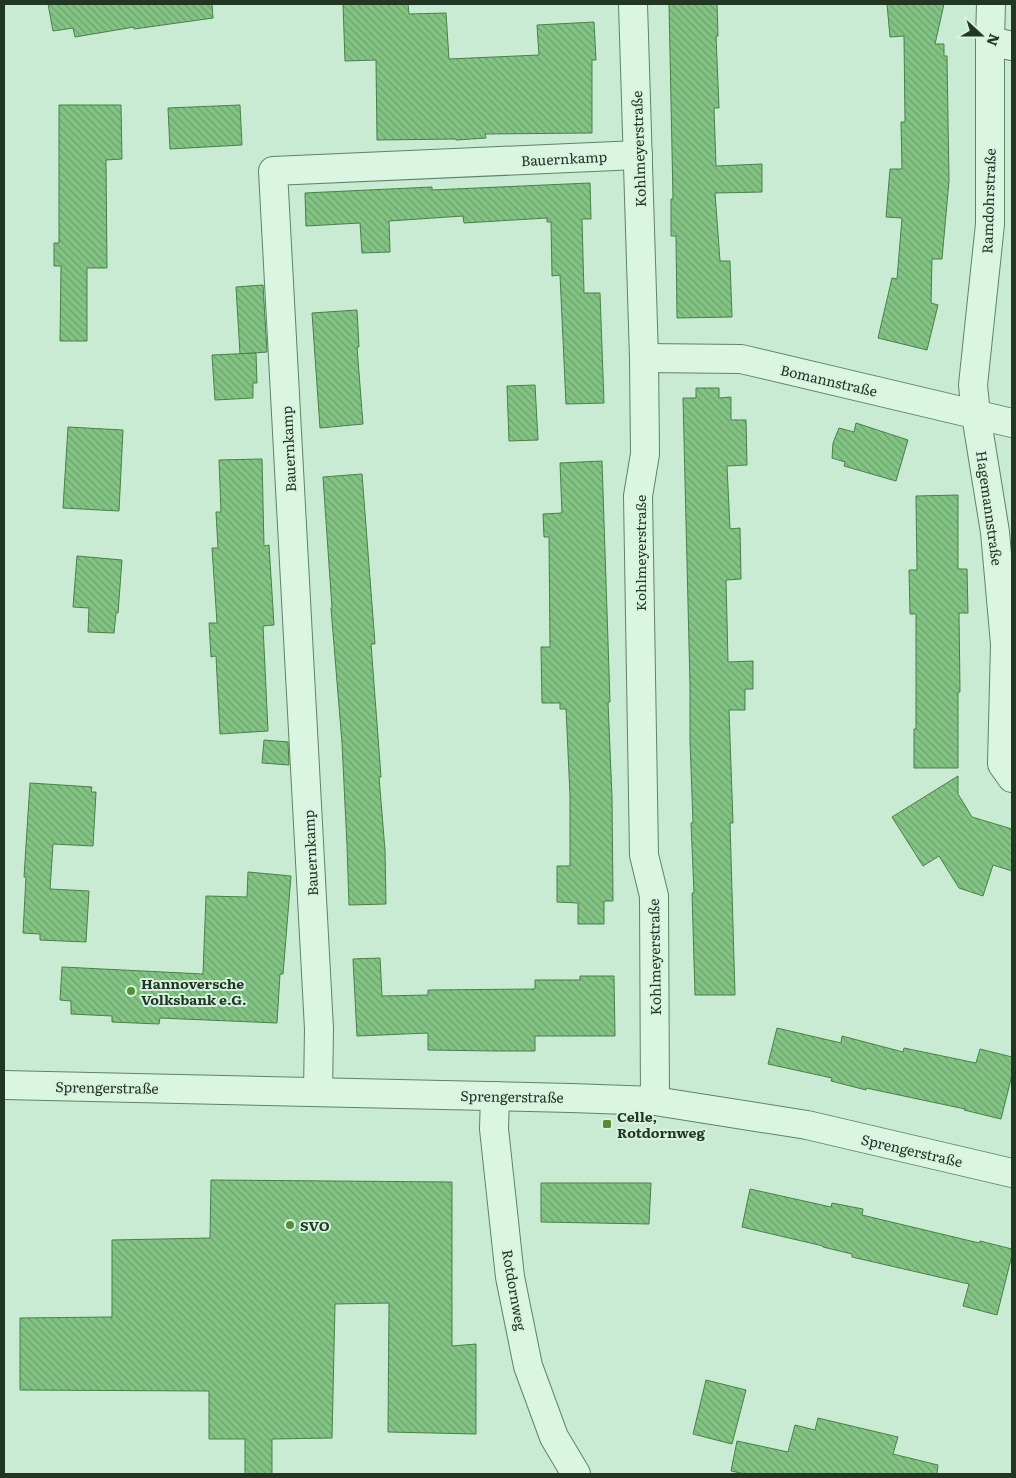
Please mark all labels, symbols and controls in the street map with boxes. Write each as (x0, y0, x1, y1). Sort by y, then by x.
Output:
north arrow (956, 10, 1006, 60)
text: N (983, 31, 1006, 49)
street label: Kohlmeyerstraße (626, 90, 650, 208)
street label: Bauernkamp (520, 146, 608, 170)
street label: Ramdohrstraße (976, 148, 1000, 254)
street label: Bomannstraße (779, 359, 879, 401)
street label: Bauernkamp (276, 405, 300, 493)
street label: Hagemannstraße (972, 449, 1008, 567)
street label: Kohlmeyerstraße (630, 495, 650, 611)
street label: Bauernkamp (298, 809, 322, 897)
street label: Kohlmeyerstraße (643, 899, 665, 1015)
place label: Hannoversche Volksbank e.G. (141, 973, 247, 1009)
marker: Hannoversche Volksbank e.G. (125, 985, 137, 997)
street label: Sprengerstraße (55, 1076, 159, 1098)
street label: Sprengerstraße (460, 1085, 564, 1107)
place label: Celle, Rotdornweg (617, 1106, 705, 1142)
marker: Celle, Rotdornweg (601, 1118, 613, 1130)
street label: Sprengerstraße (859, 1129, 965, 1171)
place label: SVO (300, 1215, 330, 1235)
marker: SVO (284, 1219, 296, 1231)
street label: Rotdornweg (498, 1248, 532, 1332)

